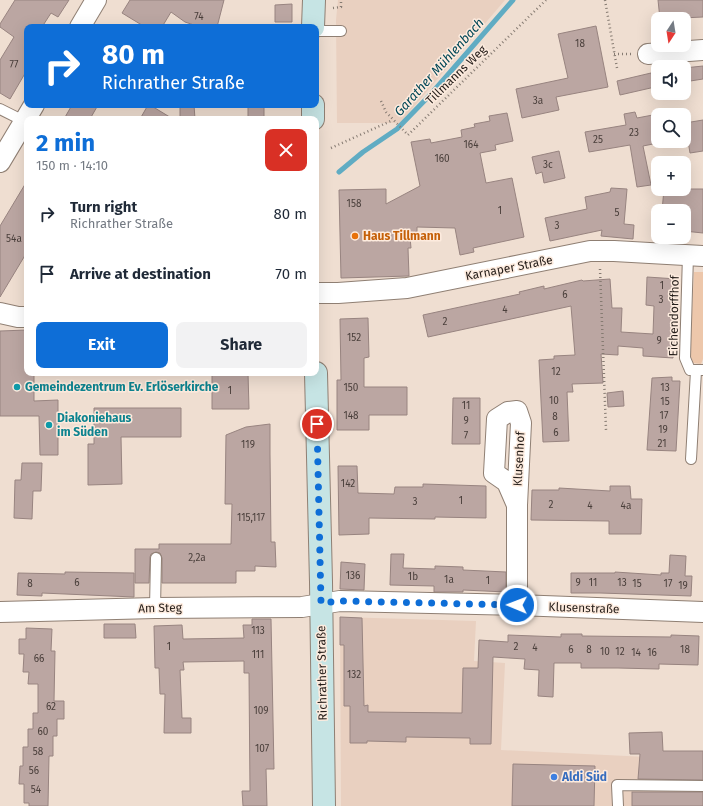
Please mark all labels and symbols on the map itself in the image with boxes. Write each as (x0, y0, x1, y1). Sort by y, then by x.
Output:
house number: 74 (194, 11, 204, 23)
north arrow (651, 12, 691, 52)
water label: Garather Mühlenbach (391, 15, 487, 119)
house number: 18 (575, 38, 585, 50)
street label: Tillmanns Weg (423, 42, 490, 107)
house number: 77 (10, 59, 19, 71)
house number: 3a (533, 95, 543, 107)
house number: 23 (629, 127, 639, 139)
house number: 25 (593, 134, 603, 146)
house number: 164 (464, 139, 479, 151)
house number: 160 (434, 153, 450, 165)
house number: 3c (543, 159, 553, 171)
house number: 158 (347, 198, 362, 210)
house number: 1 (498, 205, 502, 217)
house number: 5 (614, 207, 620, 219)
house number: 3 (555, 220, 560, 232)
place label: Haus Tillmann (363, 229, 441, 243)
marker: Haus Tillmann (350, 231, 360, 241)
house number: 54a (6, 233, 22, 245)
street label: Karnaper Straße (464, 253, 554, 283)
street label: Eichendorffhof (666, 274, 682, 357)
house number: 1 (660, 280, 664, 292)
house number: 6 (562, 289, 568, 301)
house number: 3 (659, 294, 664, 306)
house number: 4 (502, 304, 508, 316)
house number: 2 (443, 316, 448, 328)
house number: 152 (347, 332, 361, 344)
house number: 9 (656, 335, 662, 347)
house number: 12 (551, 366, 561, 378)
place label: Gemeindezentrum Ev. Erlöserkirche (25, 380, 219, 394)
marker: Gemeindezentrum Ev. Erlöserkirche (12, 382, 22, 392)
house number: 150 (344, 382, 359, 394)
house number: 13 (660, 382, 670, 394)
house number: 1 (228, 385, 232, 397)
house number: 10 (549, 395, 559, 407)
house number: 15 (660, 396, 670, 408)
house number: 11 (462, 400, 470, 412)
pin (300, 407, 334, 441)
house number: 148 (343, 410, 359, 422)
house number: 17 (660, 410, 669, 422)
place label: Diakoniehaus im Süden (57, 411, 132, 439)
house number: 8 (552, 411, 558, 423)
house number: 9 (463, 415, 469, 427)
marker: Diakoniehaus im Süden (44, 420, 54, 430)
house number: 19 (658, 424, 668, 436)
house number: 6 (553, 427, 559, 439)
house number: 7 (464, 430, 469, 442)
street label: Klusenhof (511, 430, 527, 487)
house number: 21 (657, 438, 667, 450)
house number: 119 (241, 439, 255, 451)
house number: 142 (341, 478, 355, 490)
house number: 1 (459, 495, 463, 507)
house number: 3 (413, 496, 418, 508)
house number: 2 (549, 499, 554, 511)
house number: 4 (587, 500, 593, 512)
house number: 4a (621, 500, 631, 512)
house number: 115,117 (237, 512, 266, 524)
house number: 2,2a (188, 552, 206, 564)
house number: 136 (346, 570, 360, 582)
house number: 1b (408, 571, 418, 583)
house number: 1a (444, 574, 454, 586)
house number: 1 (486, 575, 490, 587)
house number: 6 (74, 577, 80, 589)
house number: 9 (575, 577, 581, 589)
house number: 11 (589, 577, 597, 589)
house number: 13 (617, 577, 627, 589)
house number: 8 (27, 578, 33, 590)
house number: 15 (632, 578, 642, 590)
house number: 17 (664, 578, 673, 590)
house number: 19 (678, 580, 688, 592)
position arrow (496, 584, 538, 626)
street label: Klusenstraße (548, 600, 620, 616)
street label: Am Steg (138, 601, 183, 615)
house number: 113 (251, 625, 265, 637)
street label: Richrather Straße (314, 625, 330, 721)
house number: 1 (167, 641, 171, 653)
house number: 2 (514, 641, 519, 653)
house number: 4 (532, 642, 538, 654)
house number: 6 (568, 644, 574, 656)
house number: 8 (586, 644, 592, 656)
house number: 18 (680, 644, 690, 656)
house number: 10 (600, 646, 610, 658)
house number: 12 (615, 646, 625, 658)
house number: 14 (631, 647, 642, 659)
house number: 16 (647, 647, 657, 659)
house number: 111 (252, 649, 264, 661)
house number: 66 (34, 653, 44, 665)
house number: 132 (347, 669, 361, 681)
house number: 62 (46, 701, 56, 713)
house number: 109 (253, 705, 269, 717)
house number: 60 (38, 726, 49, 738)
house number: 107 (255, 743, 270, 755)
house number: 58 (33, 746, 44, 758)
house number: 56 (29, 765, 39, 777)
place label: Aldi Süd (561, 770, 607, 784)
marker: Aldi Süd (549, 772, 559, 782)
house number: 54 (31, 784, 42, 796)

